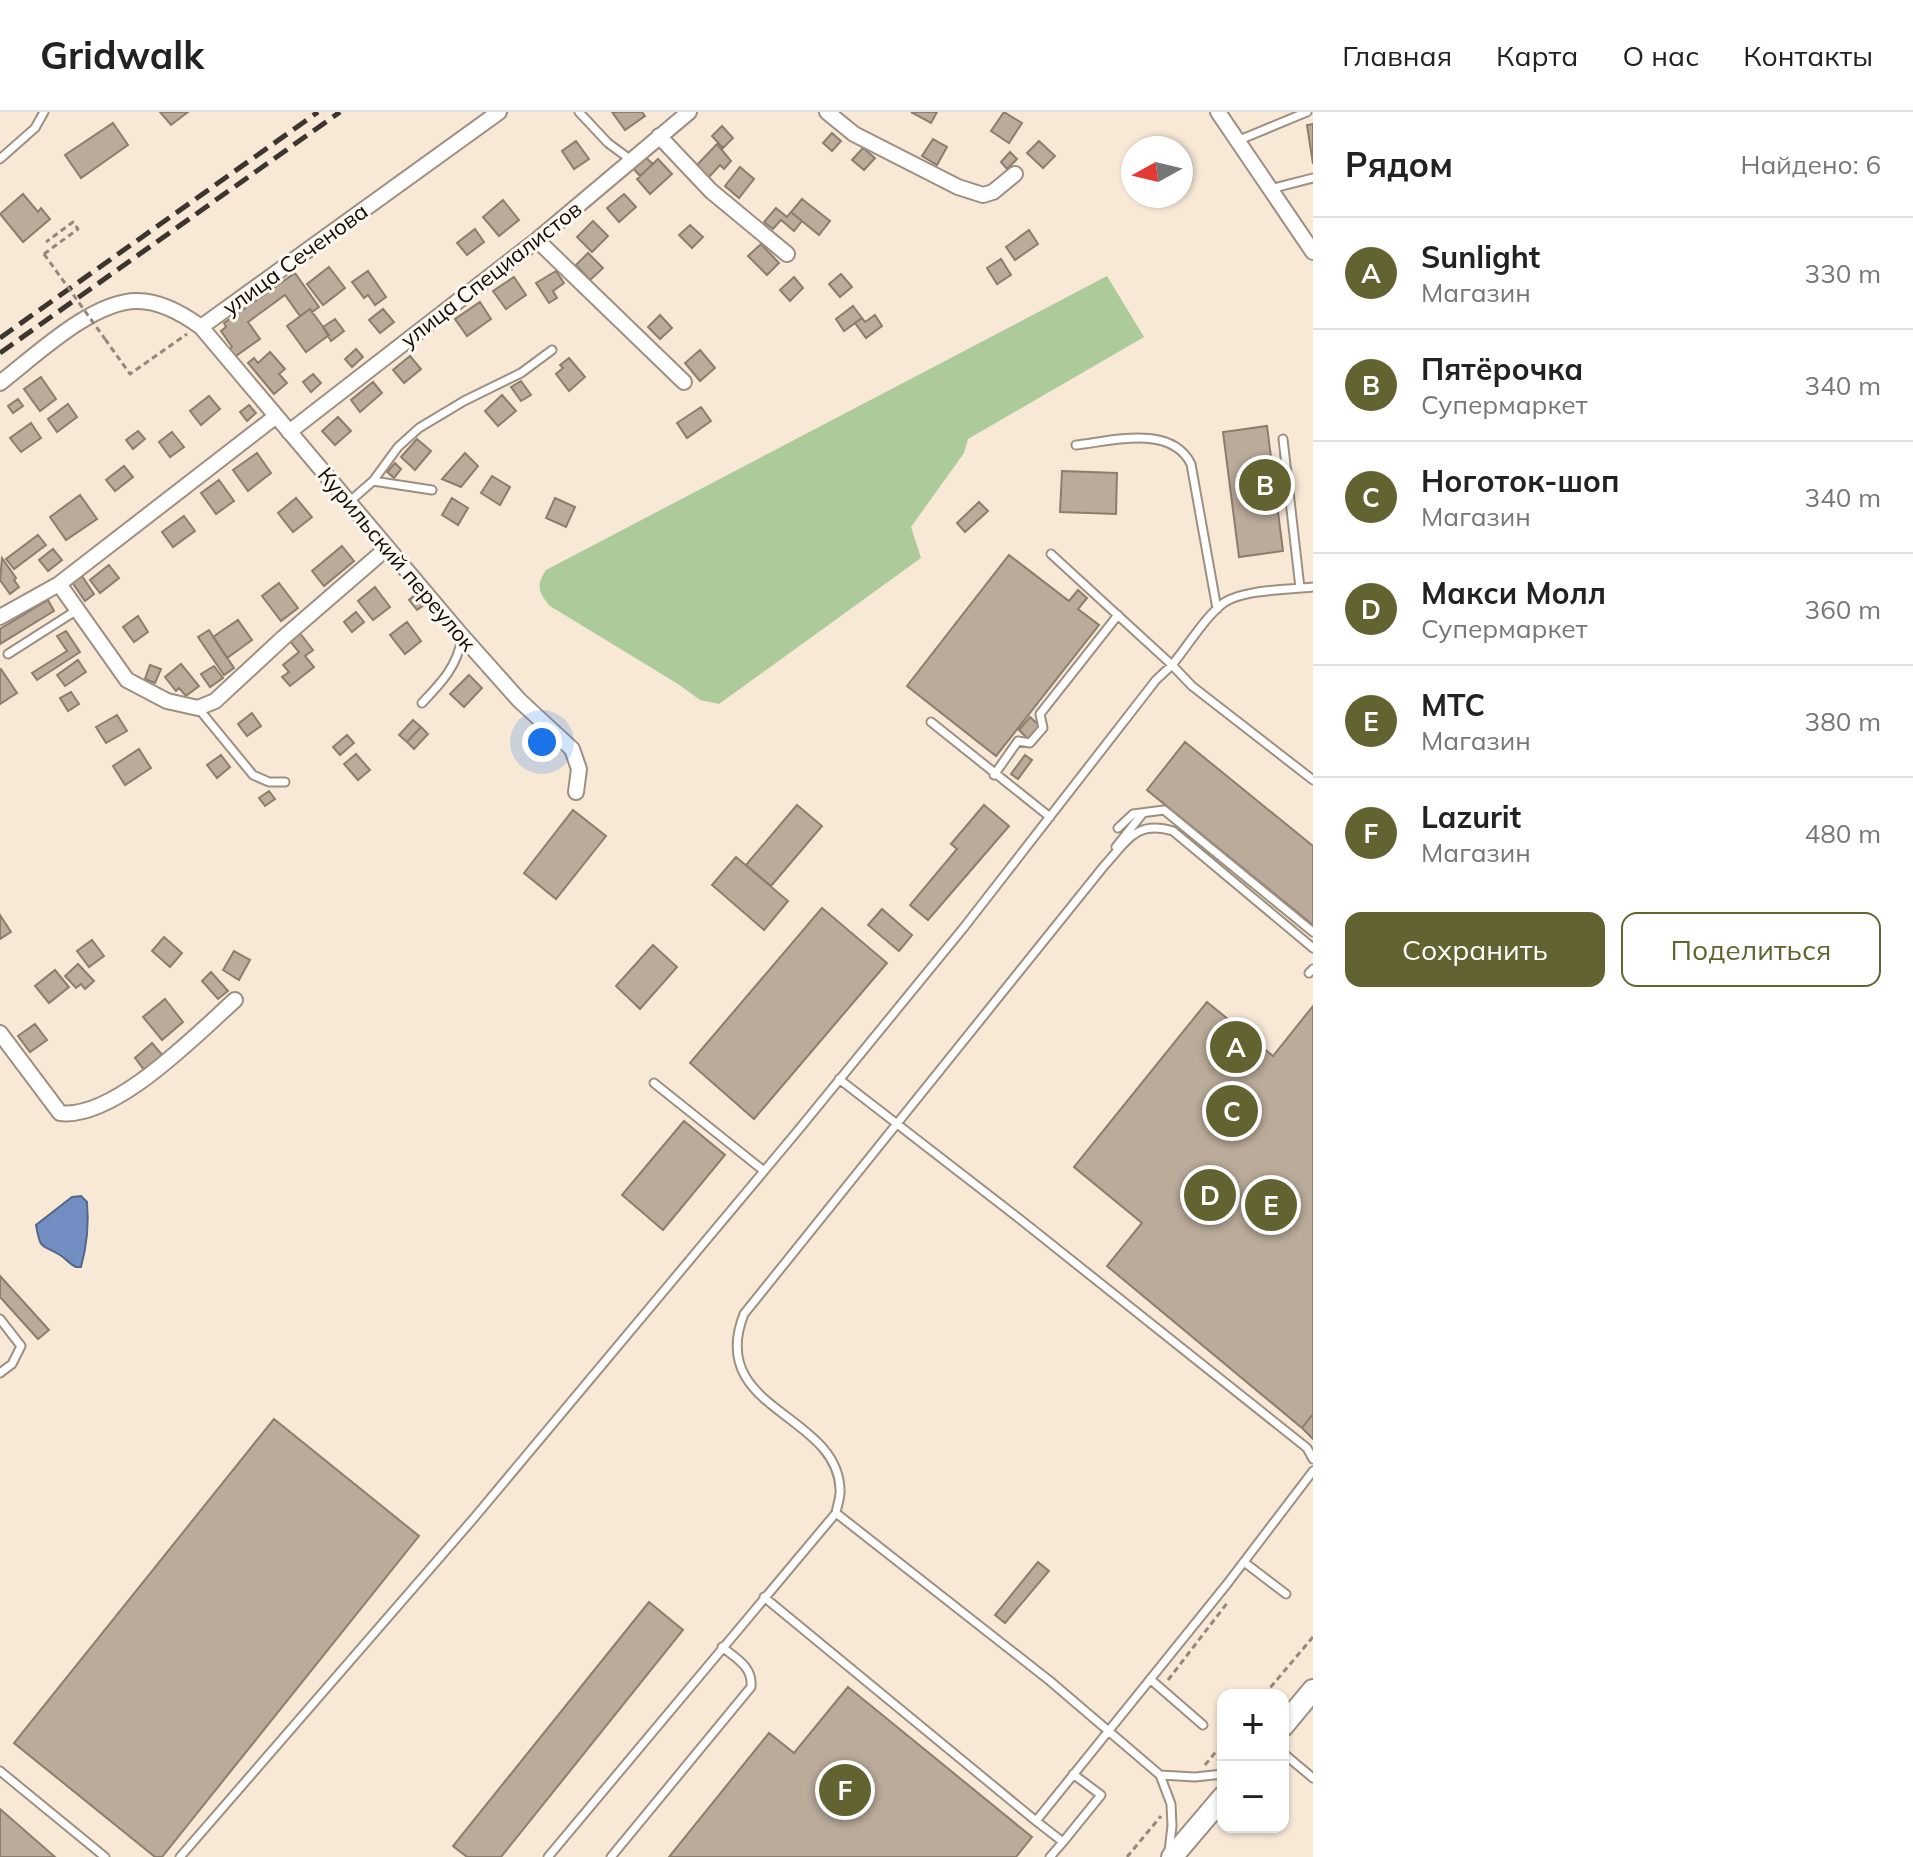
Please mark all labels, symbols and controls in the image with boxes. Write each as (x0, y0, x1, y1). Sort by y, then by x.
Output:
text: Gridwalk (40, 31, 204, 79)
text: Главная (1342, 38, 1452, 73)
text: Карта (1496, 38, 1578, 73)
text: О нас (1622, 38, 1699, 73)
text: Контакты (1743, 38, 1873, 73)
north arrow (1121, 136, 1193, 208)
text: Рядом (1345, 143, 1453, 186)
text: Найдено: 6 (1741, 148, 1881, 181)
street label: улица Специалистов (395, 195, 587, 353)
street label: улица Сеченова (217, 197, 373, 321)
text: Sunlight (1421, 238, 1540, 276)
text: A (1361, 257, 1381, 290)
text: 330 m (1805, 257, 1881, 290)
text: Магазин (1421, 276, 1531, 309)
text: Пятёрочка (1421, 350, 1583, 388)
text: B (1362, 369, 1380, 402)
text: 340 m (1805, 369, 1881, 402)
text: Супермаркет (1421, 388, 1588, 421)
pin: B (1239, 455, 1291, 515)
street label: Курильский переулок (312, 461, 482, 657)
text: Ноготок-шоп (1421, 462, 1619, 500)
text: C (1362, 481, 1380, 514)
text: 340 m (1805, 481, 1881, 514)
text: Магазин (1421, 500, 1531, 533)
text: Макси Молл (1421, 574, 1606, 612)
text: D (1361, 593, 1381, 626)
text: 360 m (1805, 593, 1881, 626)
text: Супермаркет (1421, 612, 1588, 645)
text: МТС (1421, 686, 1485, 724)
text: E (1363, 705, 1379, 738)
text: 380 m (1805, 705, 1881, 738)
your location (522, 722, 562, 762)
text: Магазин (1421, 724, 1531, 757)
text: Lazurit (1421, 798, 1521, 836)
text: F (1364, 817, 1378, 850)
text: 480 m (1805, 817, 1881, 850)
text: Магазин (1421, 836, 1531, 869)
button: Сохранить (1345, 912, 1605, 987)
button: Поделиться (1621, 912, 1881, 987)
pin: A (1210, 1017, 1262, 1077)
pin: C (1206, 1081, 1258, 1141)
pin: D (1184, 1165, 1236, 1225)
pin: E (1245, 1175, 1297, 1235)
map controls (1217, 1689, 1289, 1833)
button: + (1217, 1689, 1289, 1761)
pin: F (819, 1760, 871, 1820)
button: − (1217, 1761, 1289, 1833)

